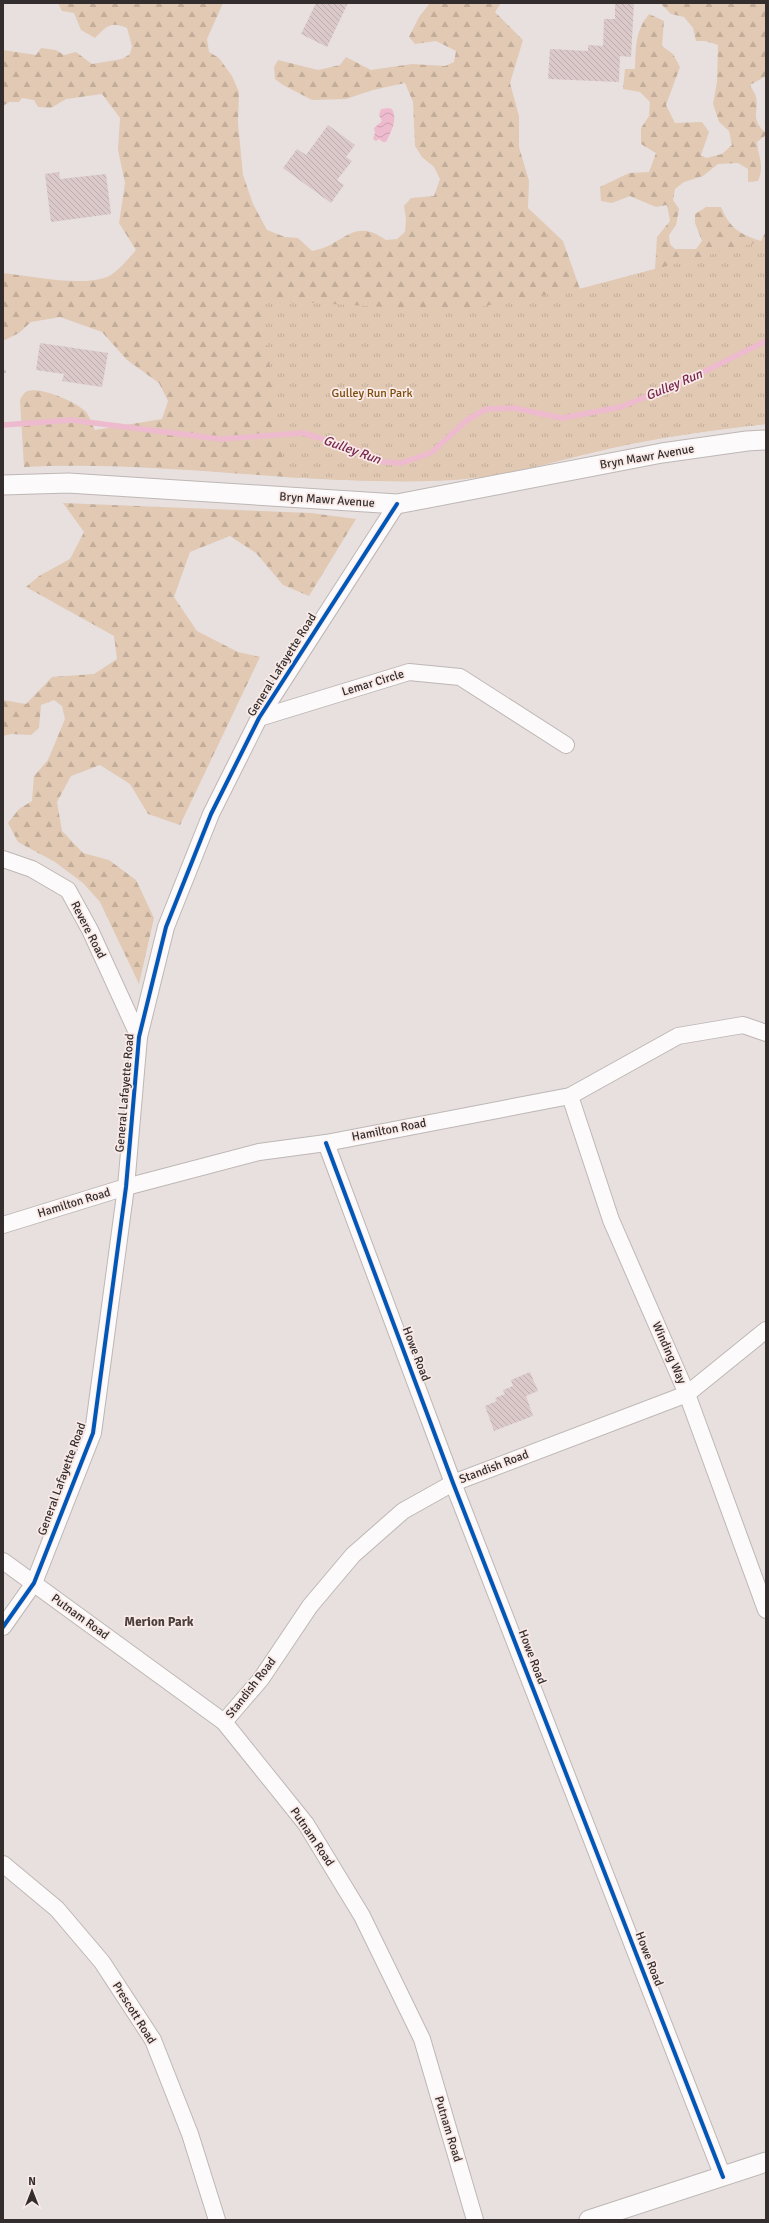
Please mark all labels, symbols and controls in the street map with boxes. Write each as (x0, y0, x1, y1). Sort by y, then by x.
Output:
water label: Gulley Run (643, 366, 706, 404)
park label: Gulley Run Park (332, 386, 412, 401)
water label: Gulley Run (321, 432, 384, 468)
street label: Bryn Mawr Avenue (599, 441, 695, 473)
street label: Bryn Mawr Avenue (279, 489, 375, 511)
street label: General Lafayette Road (244, 611, 320, 719)
street label: Lemar Circle (340, 666, 406, 700)
street label: Revere Road (67, 899, 109, 961)
street label: General Lafayette Road (112, 1033, 138, 1153)
street label: Hamilton Road (350, 1115, 428, 1145)
street label: Hamilton Road (36, 1185, 112, 1221)
street label: Winding Way (649, 1320, 690, 1387)
street label: Howe Road (399, 1325, 433, 1383)
street label: General Lafayette Road (35, 1420, 89, 1538)
street label: Standish Road (457, 1447, 531, 1487)
street label: Putnam Road (48, 1591, 112, 1643)
district label: Merion Park (124, 1614, 194, 1630)
street label: Howe Road (515, 1628, 549, 1686)
street label: Standish Road (223, 1655, 279, 1721)
street label: Putnam Road (287, 1805, 337, 1869)
street label: Howe Road (632, 1930, 666, 1988)
street label: Prescott Road (109, 1979, 159, 2047)
street label: Putnam Road (431, 2094, 465, 2164)
north arrow (12, 2171, 52, 2211)
text: N (28, 2175, 36, 2188)

